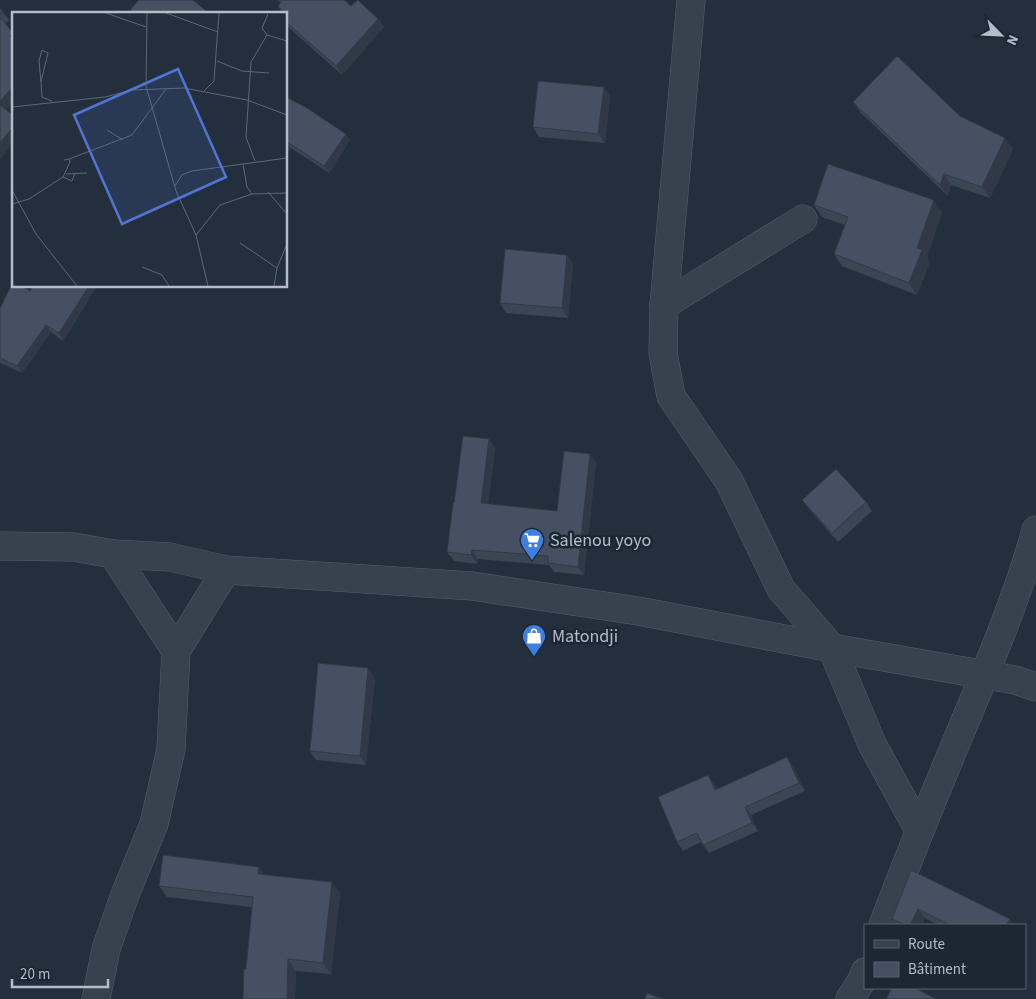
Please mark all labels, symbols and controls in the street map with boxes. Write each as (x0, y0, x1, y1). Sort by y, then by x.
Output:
north arrow (976, 10, 1026, 60)
inset map (12, 12, 288, 288)
text: N (1001, 32, 1023, 48)
supermarket icon: Salenou yoyo (519, 527, 545, 561)
place label: Salenou yoyo (550, 528, 651, 553)
shop icon: Matondji (521, 623, 547, 657)
place label: Matondji (552, 624, 618, 649)
legend (864, 924, 1026, 989)
text: Route (908, 934, 945, 955)
scale bar (12, 956, 109, 988)
text: Bâtiment (908, 959, 966, 980)
text: 20 m (20, 964, 50, 985)

